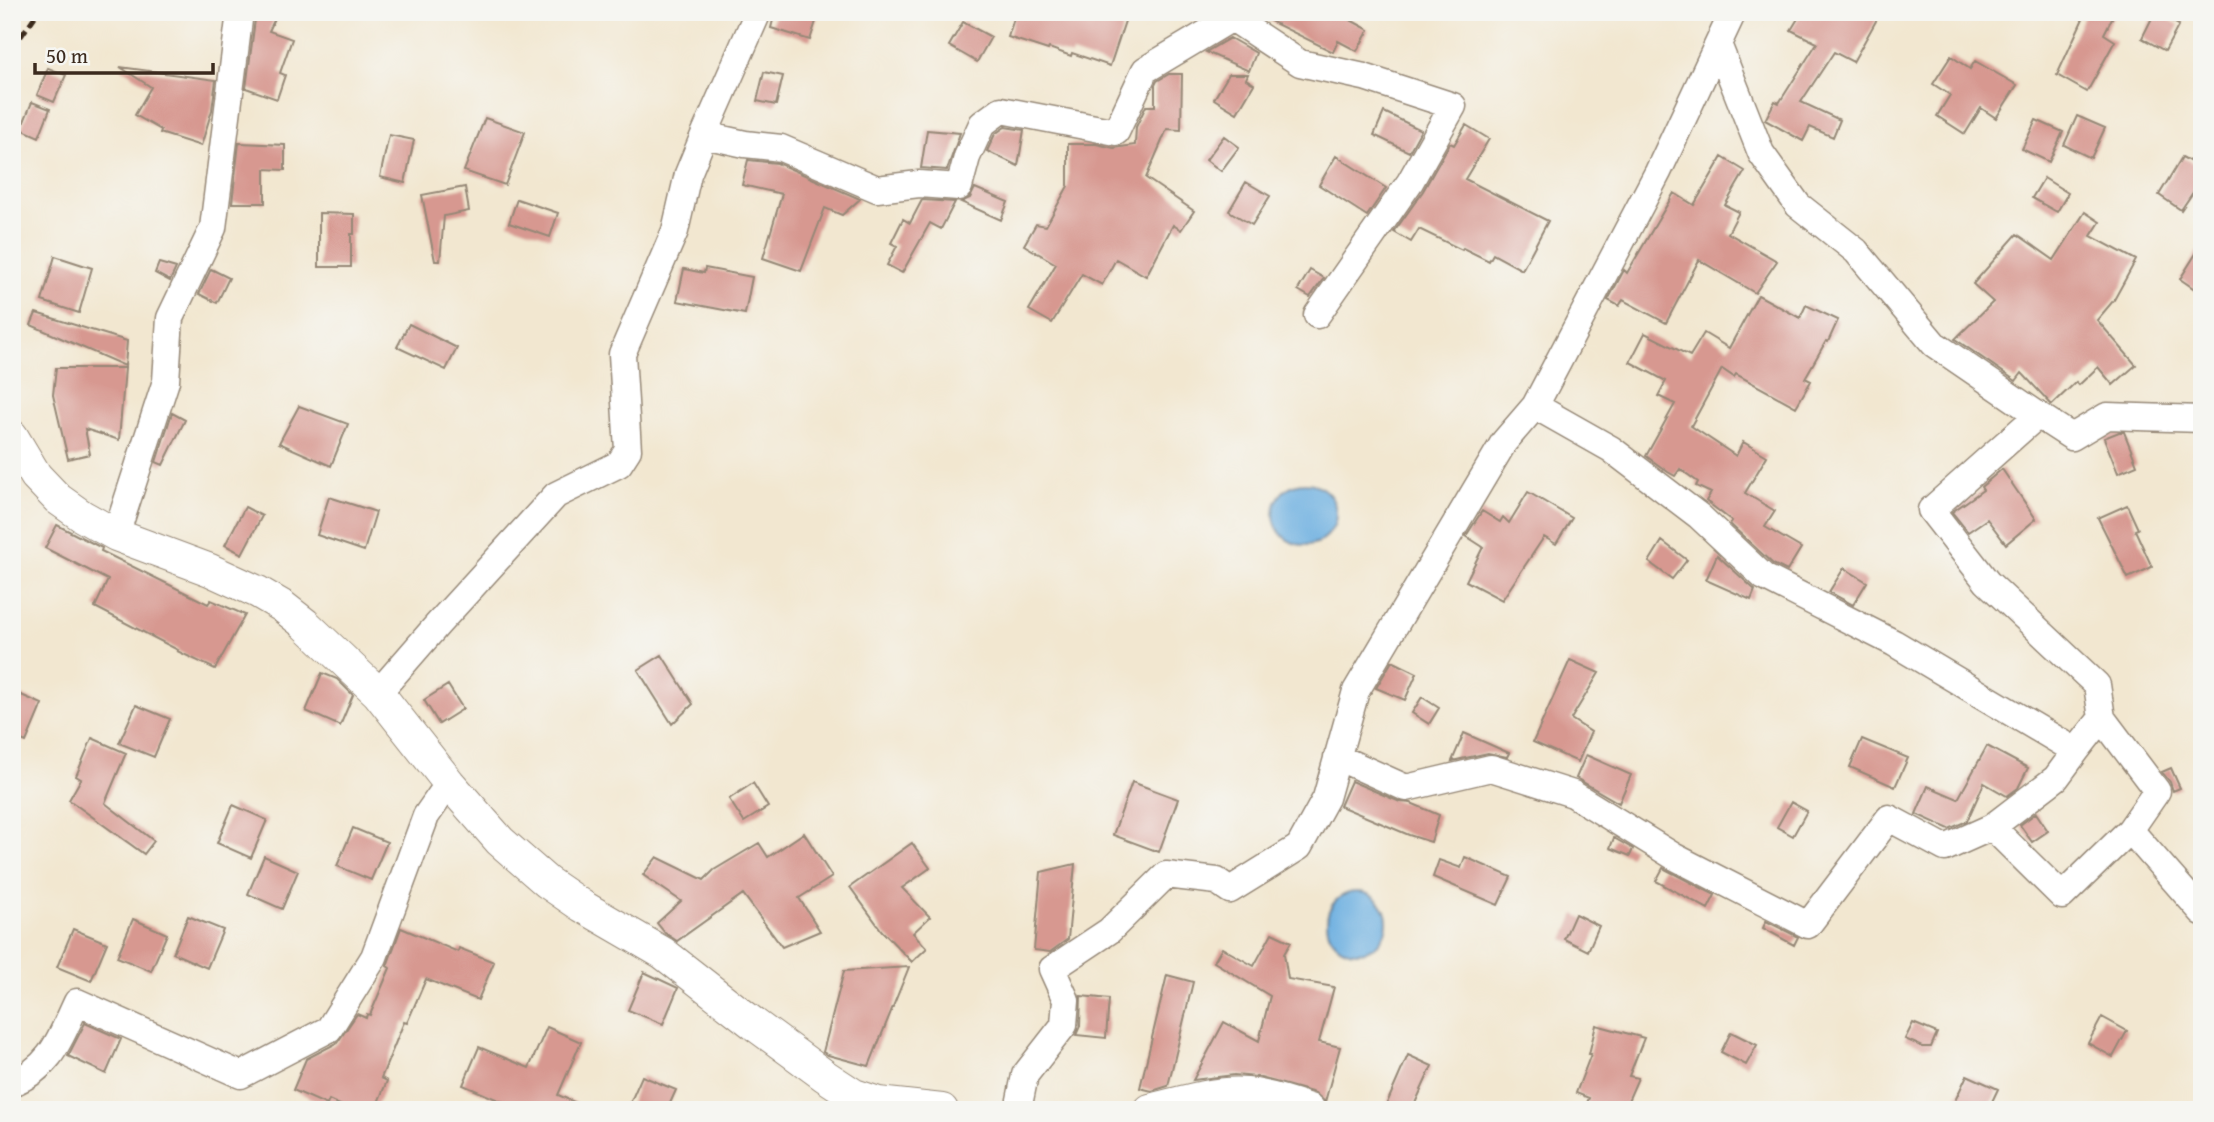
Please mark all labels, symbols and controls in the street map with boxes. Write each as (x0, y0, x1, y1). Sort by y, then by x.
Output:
scale bar (35, 32, 214, 76)
text: 50 m (46, 40, 88, 71)

